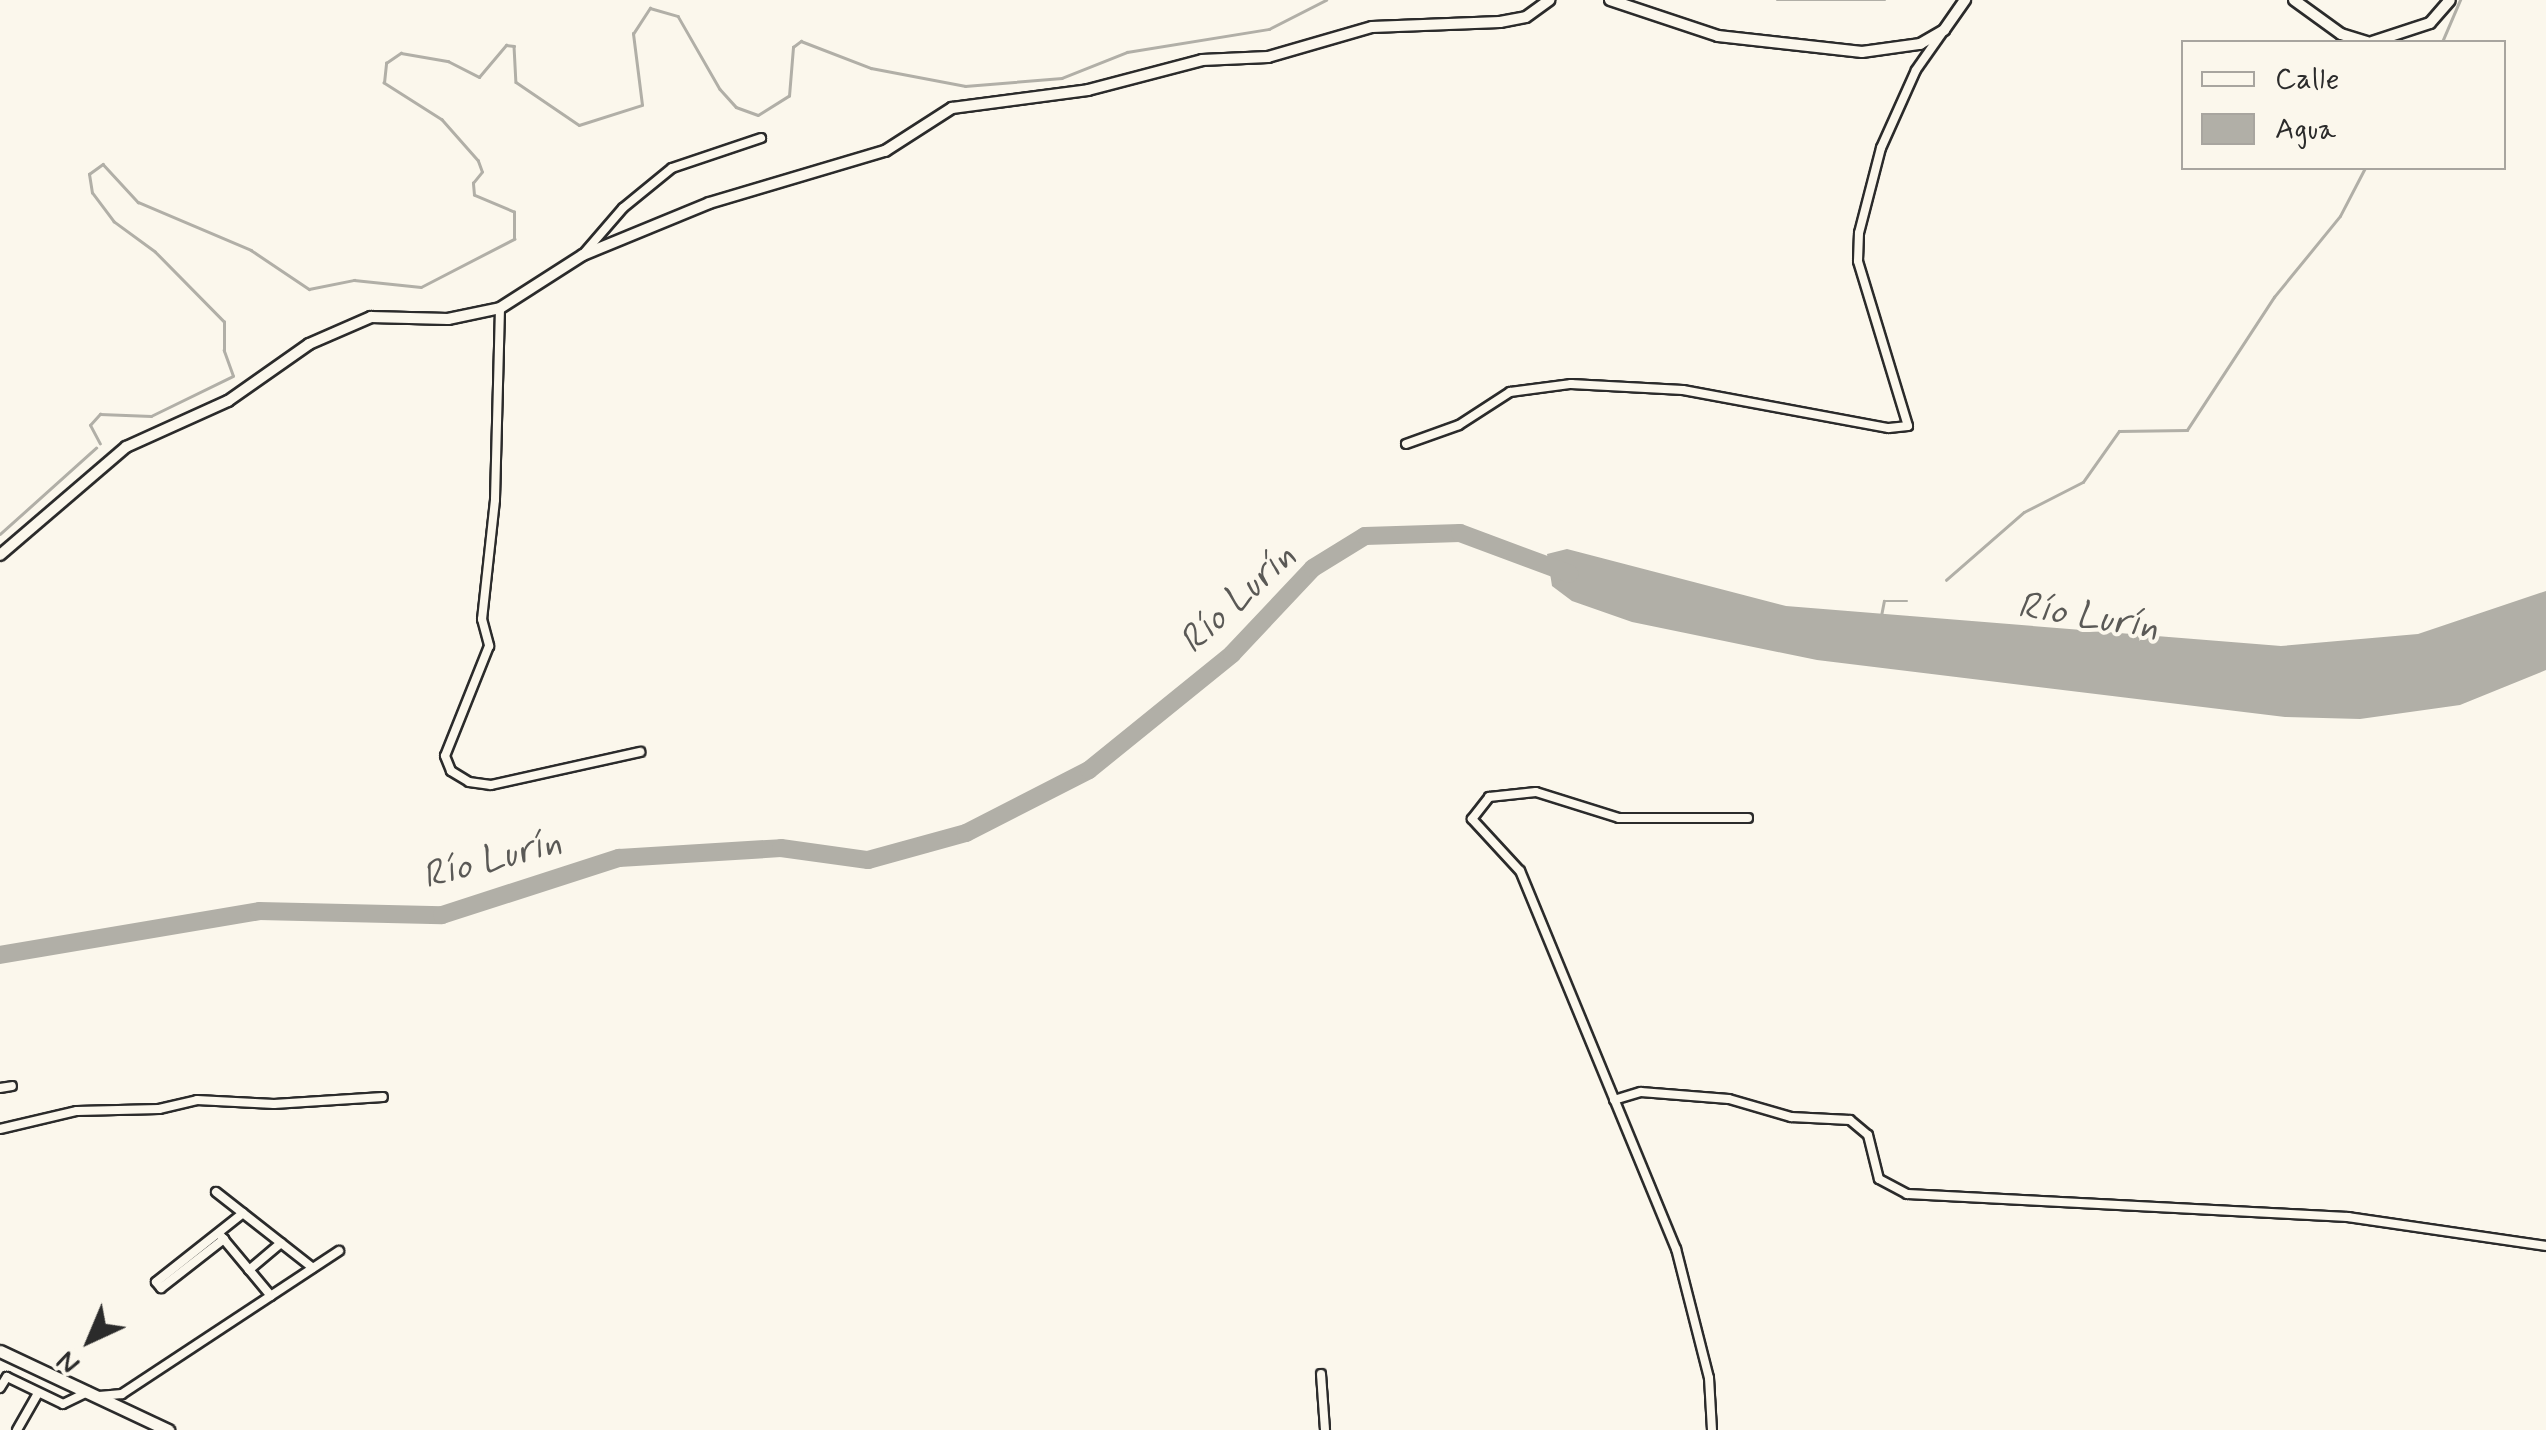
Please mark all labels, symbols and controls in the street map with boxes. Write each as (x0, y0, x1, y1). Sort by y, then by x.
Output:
legend (2181, 40, 2506, 170)
text: Calle (2275, 60, 2340, 99)
text: Agua (2275, 110, 2336, 149)
water label: Río Lurín (1169, 533, 1307, 665)
water label: Río Lurín (2013, 583, 2163, 651)
water label: Río Lurín (416, 819, 568, 901)
north arrow (40, 1290, 140, 1390)
text: N (49, 1342, 88, 1382)

